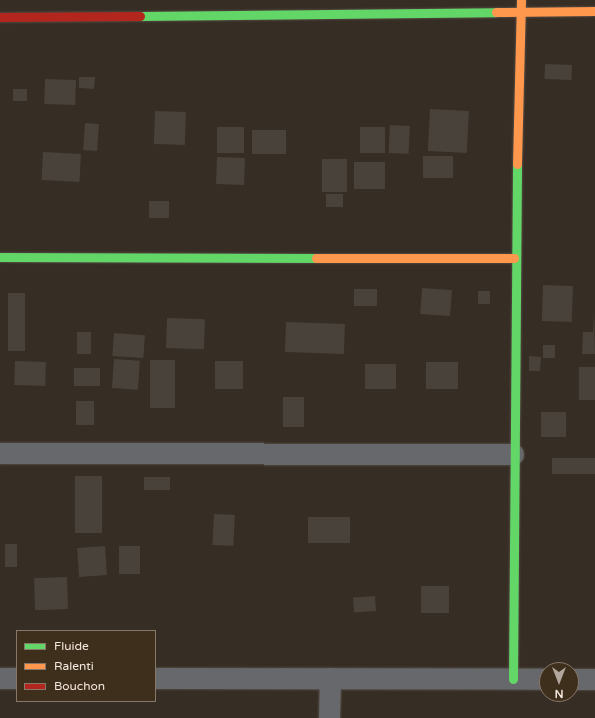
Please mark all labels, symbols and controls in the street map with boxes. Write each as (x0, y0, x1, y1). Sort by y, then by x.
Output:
legend (16, 630, 156, 702)
text: Fluide (54, 639, 89, 653)
text: Ralenti (54, 659, 94, 673)
north arrow (539, 662, 579, 702)
text: Bouchon (54, 679, 105, 693)
text: N (555, 687, 563, 700)

